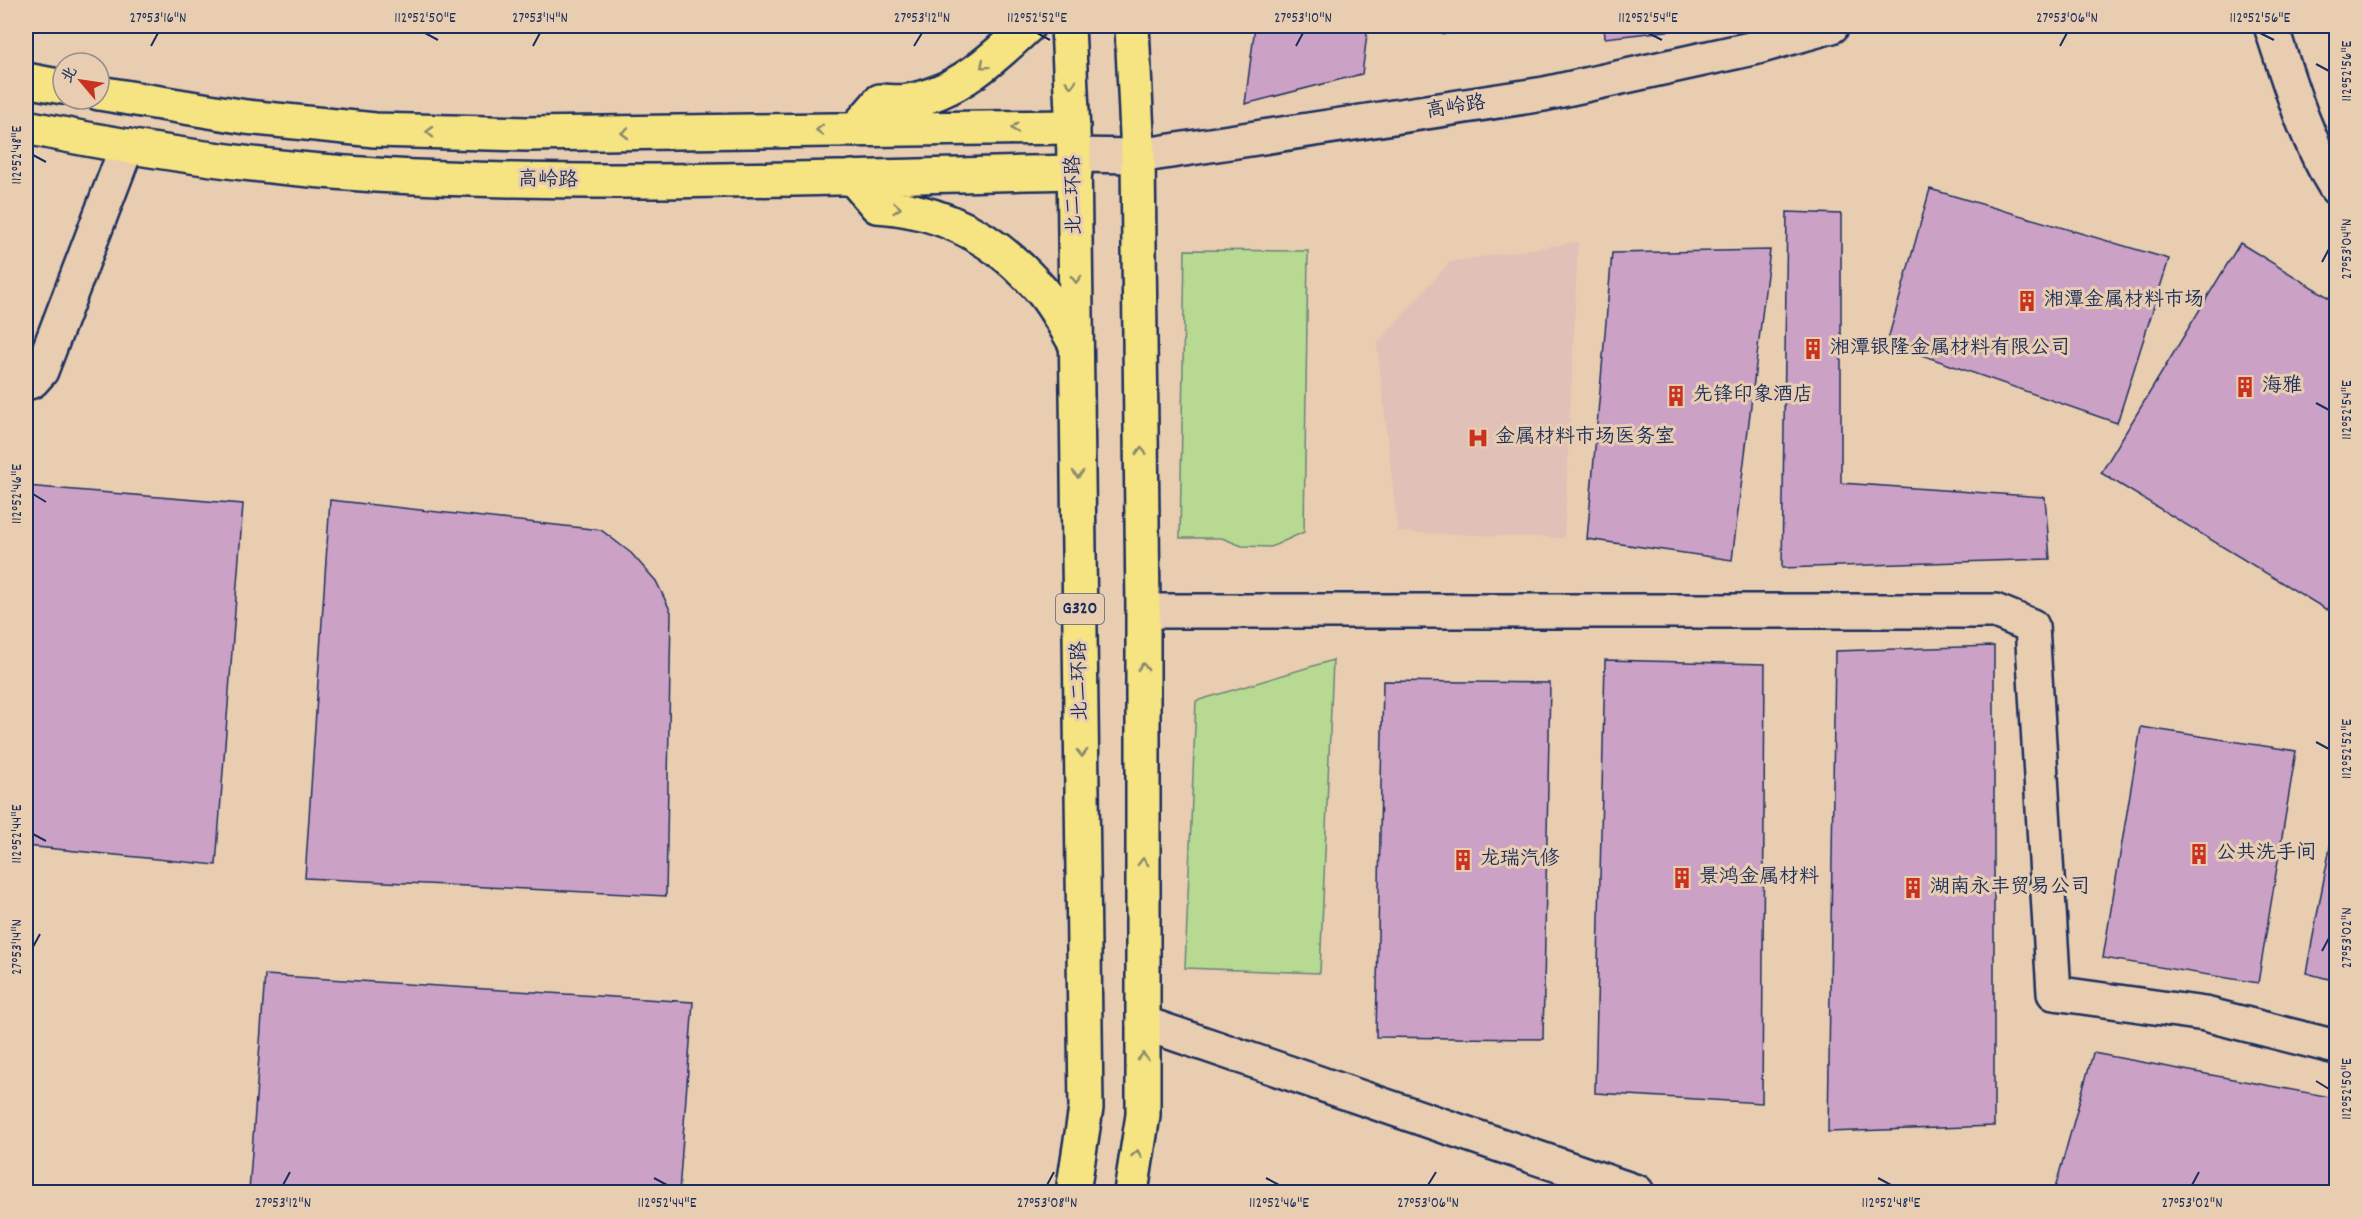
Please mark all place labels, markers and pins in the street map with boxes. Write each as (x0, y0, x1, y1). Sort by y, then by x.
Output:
place label: 湘潭金属材料市场 (2044, 287, 2204, 315)
building icon: 湘潭金属材料市场 (2015, 289, 2039, 313)
place label: 湘潭银隆金属材料有限公司 (1830, 335, 2070, 363)
building icon: 湘潭银隆金属材料有限公司 (1801, 337, 1825, 361)
place label: 海雅 (2262, 373, 2302, 401)
building icon: 海雅 (2233, 375, 2257, 399)
place label: 先锋印象酒店 (1693, 382, 1813, 410)
building icon: 先锋印象酒店 (1664, 384, 1688, 408)
place label: 金属材料市场医务室 (1495, 424, 1675, 452)
hospital icon: 金属材料市场医务室 (1466, 426, 1490, 450)
place label: 公共洗手间 (2216, 840, 2316, 868)
building icon: 公共洗手间 (2187, 842, 2211, 866)
place label: 龙瑞汽修 (1480, 846, 1560, 874)
building icon: 龙瑞汽修 (1451, 848, 1475, 872)
place label: 景鸿金属材料 (1699, 864, 1819, 892)
building icon: 景鸿金属材料 (1670, 866, 1694, 890)
place label: 湖南永丰贸易公司 (1930, 874, 2090, 902)
building icon: 湖南永丰贸易公司 (1901, 876, 1925, 900)

